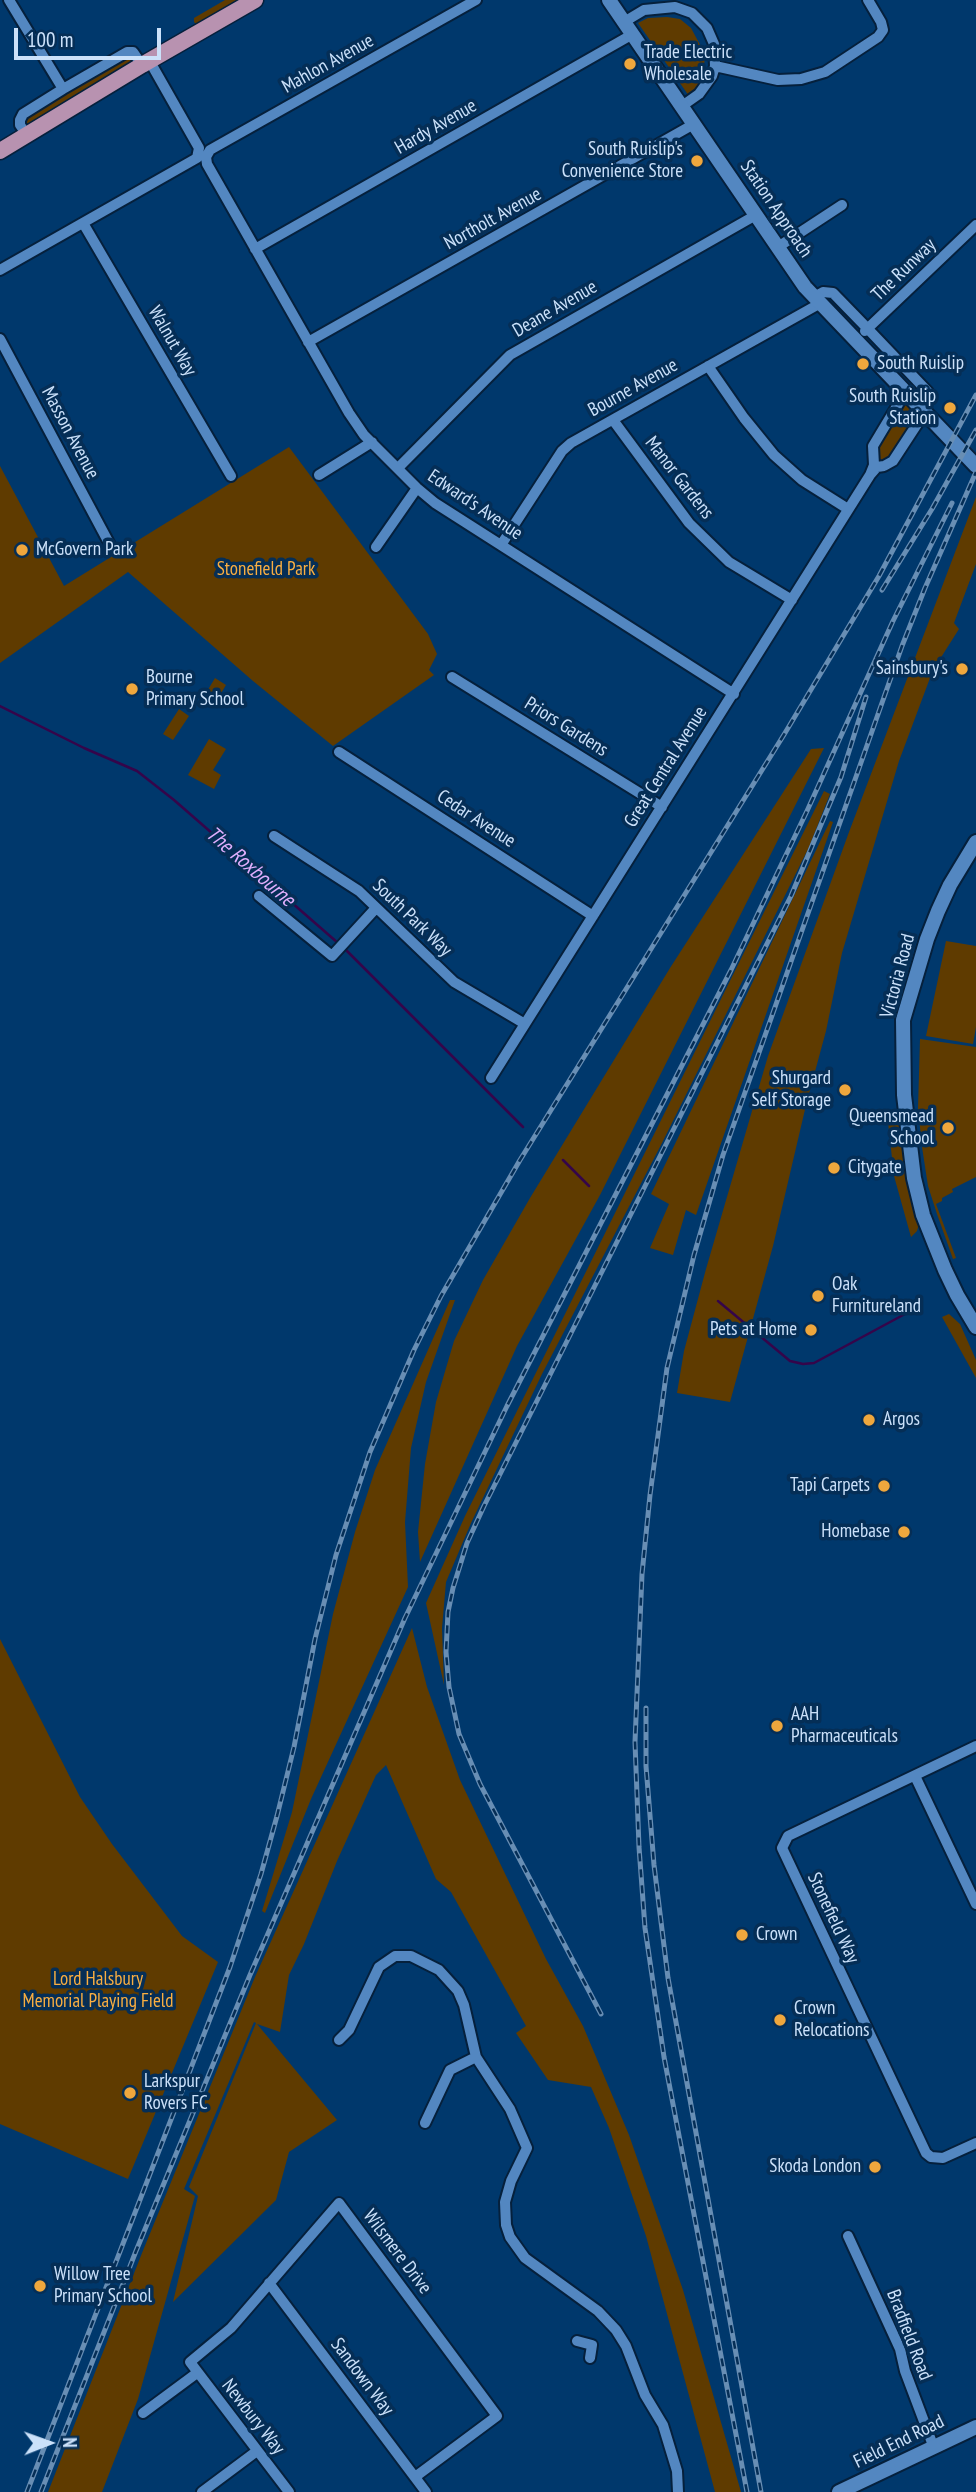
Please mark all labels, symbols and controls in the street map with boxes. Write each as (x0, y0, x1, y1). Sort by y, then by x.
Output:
scale bar (18, 14, 164, 58)
text: 100 m (27, 26, 73, 53)
street label: Mahlon Avenue (278, 30, 378, 98)
place label: Trade Electric Wholesale (644, 42, 732, 86)
marker: Trade Electric Wholesale (622, 56, 638, 72)
street label: Hardy Avenue (391, 95, 481, 159)
place label: South Ruislip's Convenience Store (562, 139, 683, 183)
marker: South Ruislip's Convenience Store (689, 153, 705, 169)
street label: Station Approach (735, 156, 817, 262)
street label: Northolt Avenue (440, 183, 546, 255)
street label: The Runway (867, 234, 941, 306)
street label: Deane Avenue (509, 276, 601, 342)
street label: Walnut Way (143, 302, 201, 380)
place label: South Ruislip (877, 353, 964, 375)
street label: Bourne Avenue (584, 354, 682, 422)
marker: South Ruislip (855, 356, 871, 372)
street label: Masson Avenue (36, 383, 104, 483)
place label: South Ruislip Station (849, 386, 936, 430)
marker: South Ruislip Station (942, 400, 958, 416)
street label: Manor Gardens (640, 432, 718, 524)
street label: Edward's Avenue (423, 465, 527, 545)
place label: McGovern Park (36, 539, 133, 561)
marker: McGovern Park (14, 542, 30, 558)
park label: Stonefield Park (217, 559, 315, 581)
place label: Sainsbury's (876, 658, 948, 680)
marker: Sainsbury's (954, 661, 970, 677)
place label: Bourne Primary School (146, 667, 244, 711)
marker: Bourne Primary School (124, 681, 140, 697)
street label: Priors Gardens (520, 692, 612, 762)
street label: Great Central Avenue (620, 702, 712, 832)
street label: Cedar Avenue (432, 785, 520, 853)
water label: The Roxbourne (200, 822, 300, 912)
street label: South Park Way (368, 875, 456, 961)
street label: Victoria Road (876, 931, 920, 1021)
place label: Shurgard Self Storage (751, 1068, 831, 1112)
marker: Shurgard Self Storage (837, 1082, 853, 1098)
place label: Queensmead School (849, 1106, 934, 1150)
marker: Queensmead School (940, 1120, 956, 1136)
place label: Citygate (848, 1157, 902, 1179)
marker: Citygate (826, 1160, 842, 1176)
place label: Oak Furnitureland (832, 1274, 921, 1318)
marker: Oak Furnitureland (810, 1288, 826, 1304)
place label: Pets at Home (710, 1319, 797, 1341)
marker: Pets at Home (803, 1322, 819, 1338)
place label: Argos (883, 1409, 920, 1431)
marker: Argos (861, 1412, 877, 1428)
place label: Tapi Carpets (790, 1475, 870, 1497)
marker: Tapi Carpets (876, 1478, 892, 1494)
place label: Homebase (821, 1521, 890, 1543)
marker: Homebase (896, 1524, 912, 1540)
place label: AAH Pharmaceuticals (791, 1704, 898, 1748)
marker: AAH Pharmaceuticals (769, 1718, 785, 1734)
street label: Stonefield Way (802, 1869, 864, 1967)
place label: Crown (756, 1924, 797, 1946)
marker: Crown (734, 1927, 750, 1943)
park label: Lord Halsbury Memorial Playing Field (23, 1969, 173, 2013)
place label: Crown Relocations (794, 1998, 870, 2042)
marker: Crown Relocations (772, 2012, 788, 2028)
place label: Larkspur Rovers FC (144, 2071, 208, 2115)
marker: Larkspur Rovers FC (122, 2085, 138, 2101)
place label: Skoda London (769, 2156, 861, 2178)
marker: Skoda London (867, 2159, 883, 2175)
street label: Wilsmere Drive (358, 2205, 436, 2299)
place label: Willow Tree Primary School (54, 2264, 152, 2308)
marker: Willow Tree Primary School (32, 2278, 48, 2294)
street label: Bradfield Road (881, 2286, 937, 2384)
street label: Sandown Way (326, 2334, 398, 2420)
street label: Newbury Way (217, 2375, 289, 2459)
north arrow (14, 2408, 84, 2478)
street label: Field End Road (850, 2410, 948, 2474)
text: N (58, 2437, 82, 2448)

